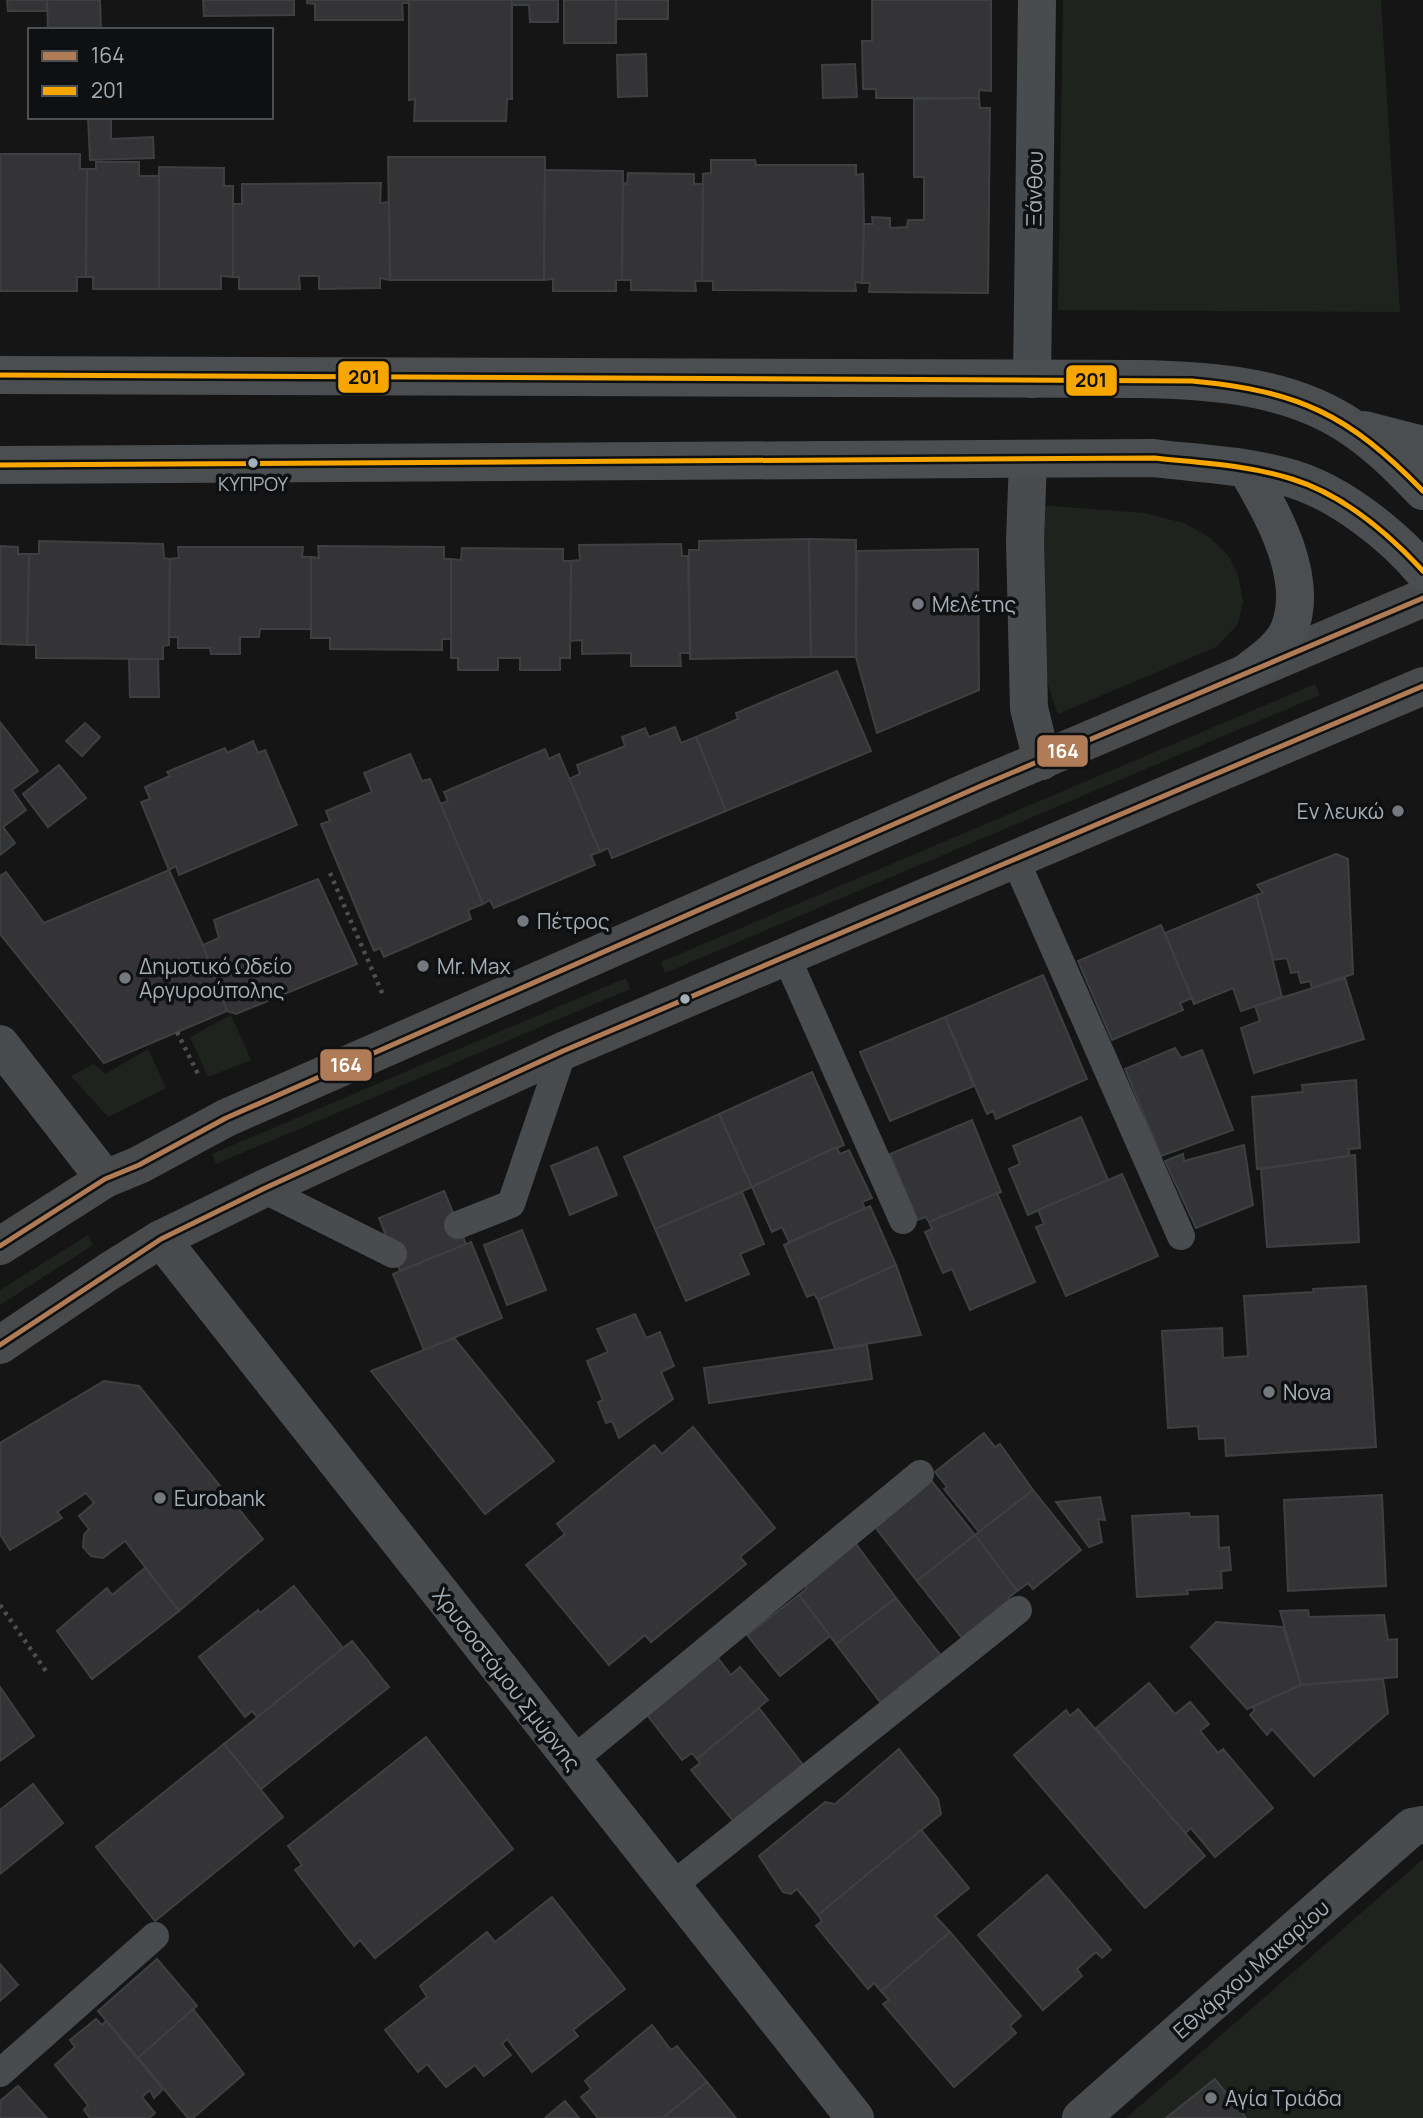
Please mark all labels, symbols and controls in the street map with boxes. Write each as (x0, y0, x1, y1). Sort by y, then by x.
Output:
legend (28, 28, 273, 119)
text: 164 (91, 41, 125, 69)
text: 201 (91, 76, 124, 104)
street label: Ξάνθου (1019, 151, 1049, 227)
line badge: 201 (337, 360, 390, 394)
text: 201 (348, 364, 380, 390)
line badge: 201 (1065, 364, 1118, 397)
text: 201 (1075, 367, 1107, 393)
marker: ΚΥΠΡΟΥ (246, 456, 260, 470)
place label: ΚΥΠΡΟΥ (218, 471, 289, 497)
place label: Μελέτης (932, 590, 1016, 618)
marker: Μελέτης (910, 596, 926, 612)
line badge: 164 (1036, 734, 1089, 768)
text: 164 (1047, 738, 1079, 764)
place label: Εν λευκώ (1297, 797, 1384, 825)
marker: Εν λευκώ (1390, 803, 1406, 819)
place label: Πέτρος (537, 907, 610, 935)
marker: Πέτρος (515, 913, 531, 929)
place label: Δημοτικό Ωδείο Αργυρούπολης (139, 952, 292, 1004)
place label: Mr. Max (437, 952, 510, 980)
marker: Mr. Max (415, 958, 431, 974)
marker: Δημοτικό Ωδείο Αργυρούπολης (117, 970, 133, 986)
unlabelled marker (678, 992, 692, 1006)
line badge: 164 (319, 1048, 373, 1082)
text: 164 (330, 1052, 362, 1078)
place label: Nova (1283, 1378, 1331, 1406)
marker: Nova (1261, 1384, 1277, 1400)
place label: Eurobank (174, 1484, 266, 1512)
marker: Eurobank (152, 1490, 168, 1506)
street label: Χρυσοστόμου Σμύρνης (427, 1582, 587, 1776)
street label: Εθνάρχου Μακαρίου (1167, 1893, 1335, 2045)
place label: Αγία Τριάδα (1225, 2084, 1342, 2112)
marker: Αγία Τριάδα (1203, 2090, 1219, 2106)

